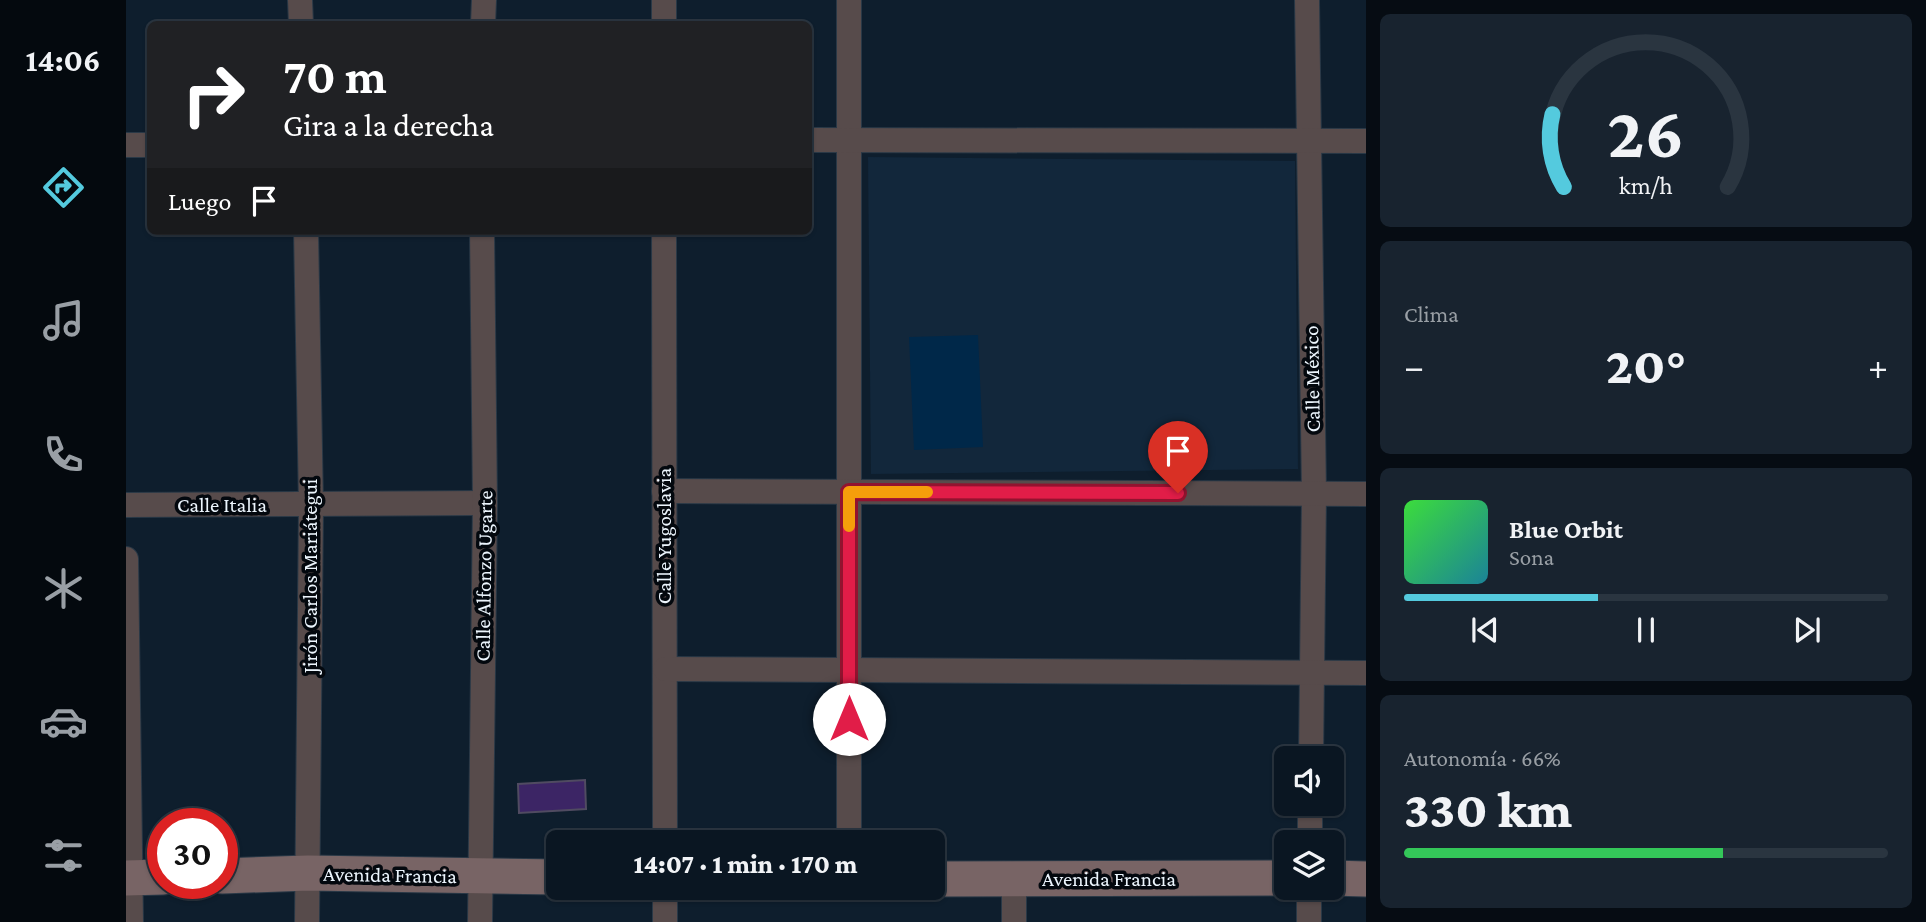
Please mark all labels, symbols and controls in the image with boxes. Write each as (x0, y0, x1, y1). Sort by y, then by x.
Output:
text: 14:06 (25, 42, 101, 78)
icon: right (168, 49, 259, 140)
text: 70 m (283, 49, 387, 104)
text: 26 (1608, 92, 1684, 173)
text: Gira a la derecha (283, 107, 494, 143)
icon: directions (39, 163, 88, 212)
text: km/h (1619, 171, 1673, 198)
icon: arrive (245, 182, 283, 220)
text: Luego (168, 187, 231, 216)
icon: music (39, 296, 88, 345)
text: Clima (1404, 301, 1459, 327)
street label: Calle México (1299, 325, 1325, 433)
text: 20° (1606, 336, 1686, 394)
text: − (1404, 345, 1424, 387)
text: + (1868, 345, 1888, 387)
pin (1148, 421, 1208, 493)
icon: phone (39, 430, 88, 479)
icon: arrive (1159, 432, 1197, 470)
street label: Calle Yugoslavia (652, 468, 676, 604)
street label: Jirón Carlos Mariátegui (298, 478, 322, 675)
street label: Calle Alfonzo Ugarte (471, 490, 497, 662)
street label: Calle Italia (177, 493, 267, 517)
text: Blue Orbit (1509, 515, 1623, 544)
text: Sona (1509, 544, 1554, 570)
icon: climate (39, 564, 88, 613)
icon: previous (1466, 611, 1504, 649)
icon: pause (1627, 611, 1665, 649)
icon: next (1788, 611, 1826, 649)
position arrow (812, 682, 886, 756)
icon: car (39, 697, 88, 746)
text: Autonomía · 66% (1404, 745, 1561, 771)
map controls (1274, 746, 1344, 900)
button: sound (1274, 746, 1344, 816)
text: 330 km (1404, 780, 1572, 838)
speed limit sign: 30 (147, 808, 238, 899)
button: layers (1274, 830, 1344, 900)
icon: filters (39, 831, 88, 880)
text: 14:07 · 1 min · 170 m (634, 850, 857, 879)
street label: Avenida Francia (323, 862, 457, 888)
street label: Avenida Francia (1042, 867, 1176, 891)

